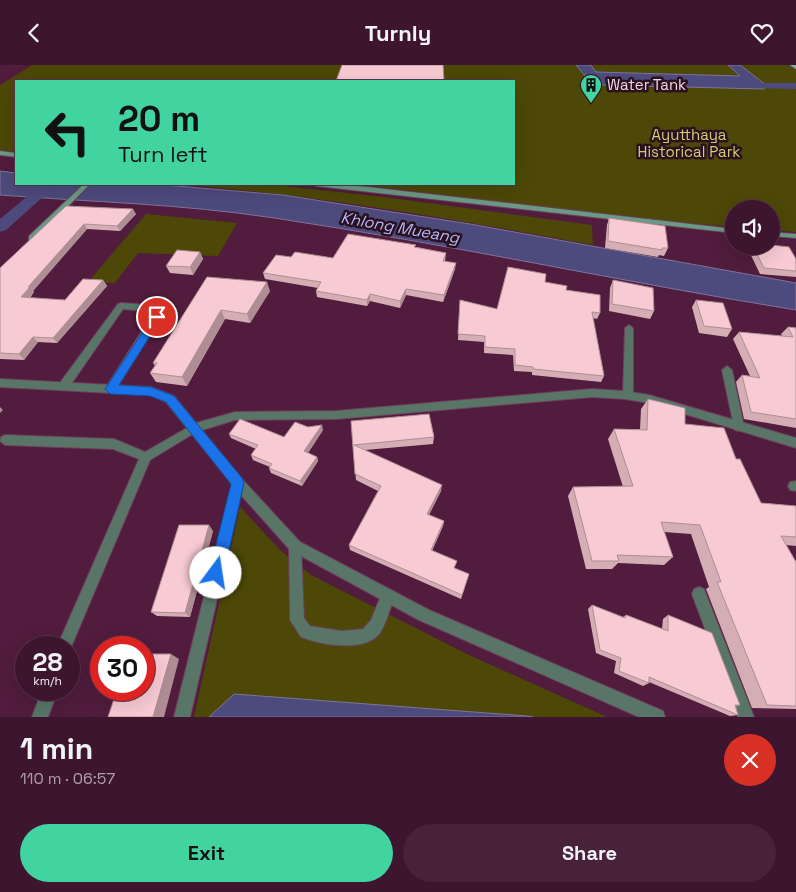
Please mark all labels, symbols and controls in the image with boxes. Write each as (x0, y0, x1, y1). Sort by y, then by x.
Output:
icon: back (20, 19, 48, 47)
text: Turnly (365, 19, 431, 47)
icon: heart (748, 19, 776, 47)
building icon: Water Tank (579, 73, 603, 104)
place label: Water Tank (607, 75, 686, 94)
text: 20 m (118, 97, 200, 141)
icon: left (35, 100, 100, 165)
park label: Ayutthaya Historical Park (638, 125, 740, 161)
text: Turn left (118, 140, 208, 168)
map controls (725, 200, 780, 255)
button: sound (725, 200, 780, 255)
water label: Khlong Mueang (339, 207, 462, 248)
pin (136, 296, 178, 338)
icon: arrive (143, 303, 171, 331)
position arrow (189, 546, 241, 598)
speed limit sign: 30 (90, 636, 155, 701)
text: 28 (33, 646, 62, 678)
text: km/h (33, 673, 62, 689)
text: 1 min (20, 729, 93, 768)
button: close (724, 734, 776, 786)
text: 110 m · 06:57 (20, 768, 115, 789)
button: Exit (20, 824, 393, 882)
button: Share (403, 824, 776, 882)

